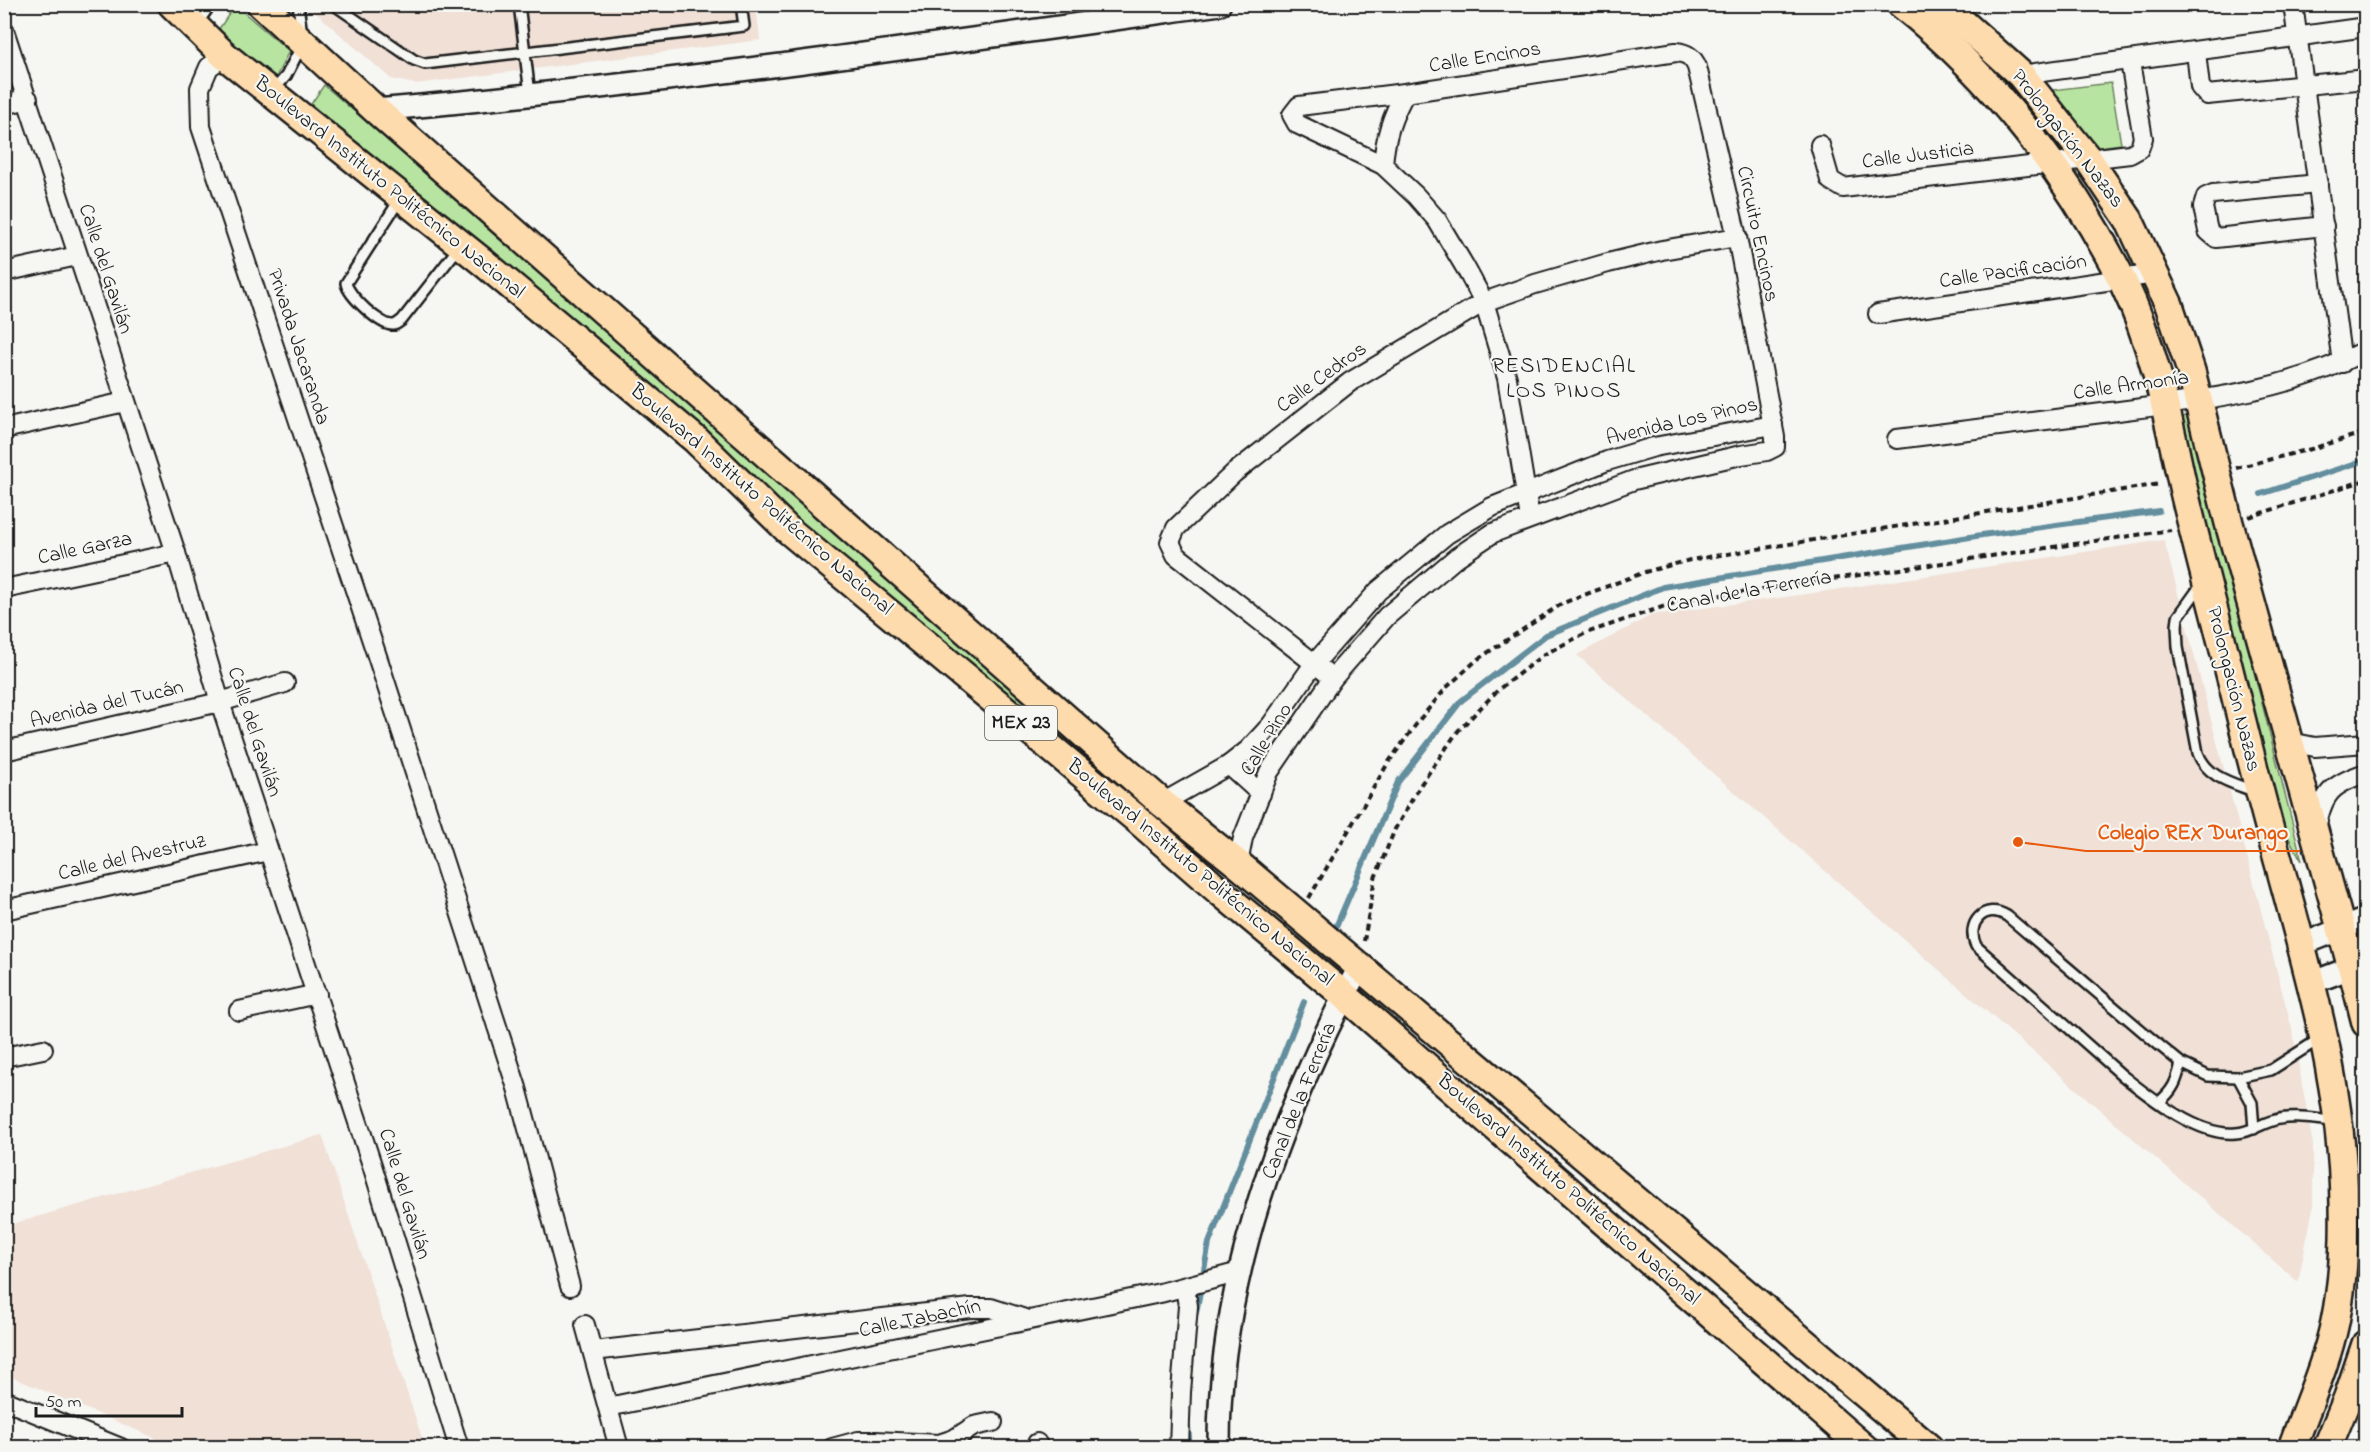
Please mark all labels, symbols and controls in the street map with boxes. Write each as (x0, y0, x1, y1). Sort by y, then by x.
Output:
street label: Calle Encinos (1427, 34, 1543, 82)
street label: Prolongación Nazas (2001, 63, 2131, 216)
street label: Boulevard Instituto Politécnico Nacional (246, 69, 531, 307)
street label: Calle Justicia (1860, 134, 1976, 178)
street label: Circuito Encinos (1728, 163, 1786, 305)
street label: Calle del Gavilán (70, 200, 140, 338)
street label: Calle Pacificación (1937, 247, 2089, 297)
street label: Privada Jacaranda (259, 265, 337, 429)
street label: Calle Cedros (1271, 335, 1373, 421)
district label: RESIDENCIAL LOS PINOS (1492, 351, 1636, 408)
street label: Calle Armonía (2071, 363, 2191, 409)
street label: Boulevard Instituto Politécnico Nacional (622, 376, 899, 623)
street label: Avenida Los Pinos (1603, 390, 1761, 454)
street label: Calle Garza (35, 524, 135, 574)
street label: Canal de la Ferrería (1664, 563, 1834, 621)
street label: Prolongación Nazas (2196, 603, 2268, 775)
street label: Calle del Gavilán (219, 663, 289, 801)
street label: Avenida del Tucán (27, 673, 187, 737)
street label: Calle Pino (1233, 698, 1301, 782)
road number: MEX 23 (985, 706, 1057, 740)
street label: Boulevard Instituto Politécnico Nacional (1059, 751, 1340, 994)
callout: Colegio REX Durango (2086, 811, 2300, 851)
text: Colegio REX Durango (2098, 818, 2288, 851)
street label: Calle del Avestruz (55, 826, 209, 890)
street label: Canal de la Ferrería (1255, 1018, 1345, 1184)
street label: Boulevard Instituto Politécnico Nacional (1429, 1066, 1706, 1313)
street label: Calle del Gavilán (370, 1125, 438, 1263)
street label: Calle Tabachín (856, 1291, 984, 1347)
scale bar (36, 1380, 182, 1418)
text: 50 m (45, 1390, 82, 1416)

